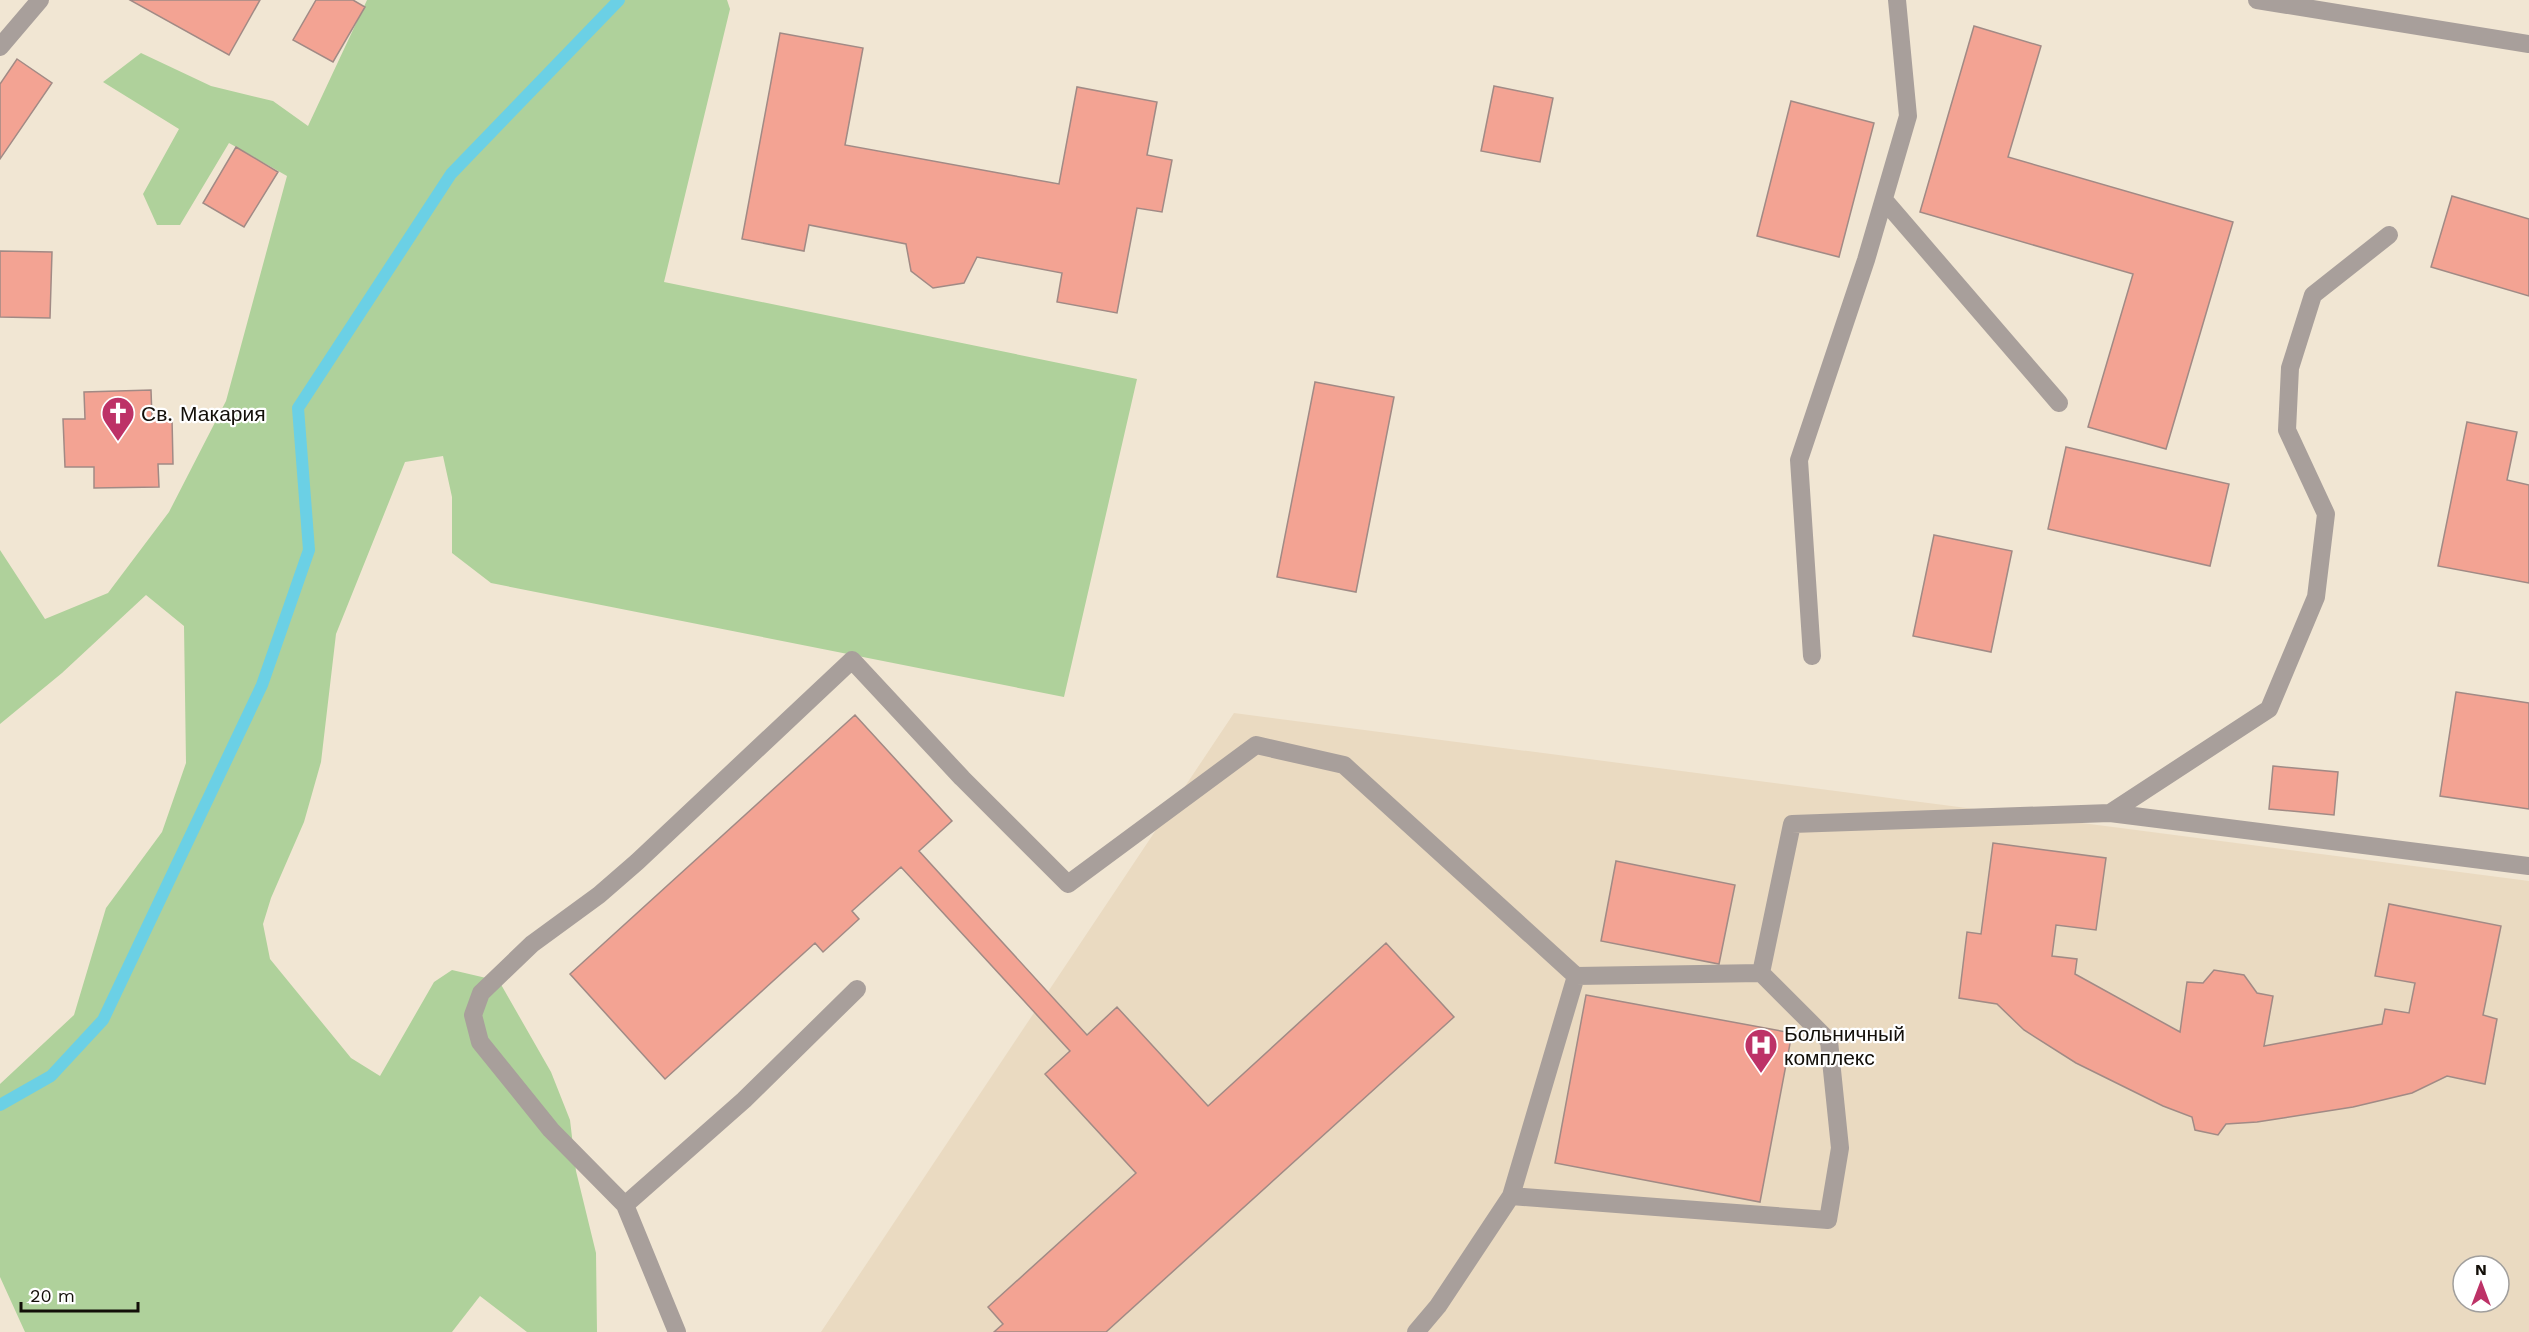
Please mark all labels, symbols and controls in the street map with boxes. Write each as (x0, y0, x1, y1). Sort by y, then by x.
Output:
church icon: Св. Макария (100, 395, 136, 442)
place label: Св. Макария (141, 401, 266, 426)
place label: Больничный комплекс (1784, 1021, 1905, 1070)
hospital icon: Больничный комплекс (1743, 1027, 1779, 1074)
north arrow (2451, 1254, 2511, 1314)
text: N (2475, 1260, 2487, 1279)
scale bar (21, 1275, 138, 1313)
text: 20 m (30, 1285, 75, 1306)

